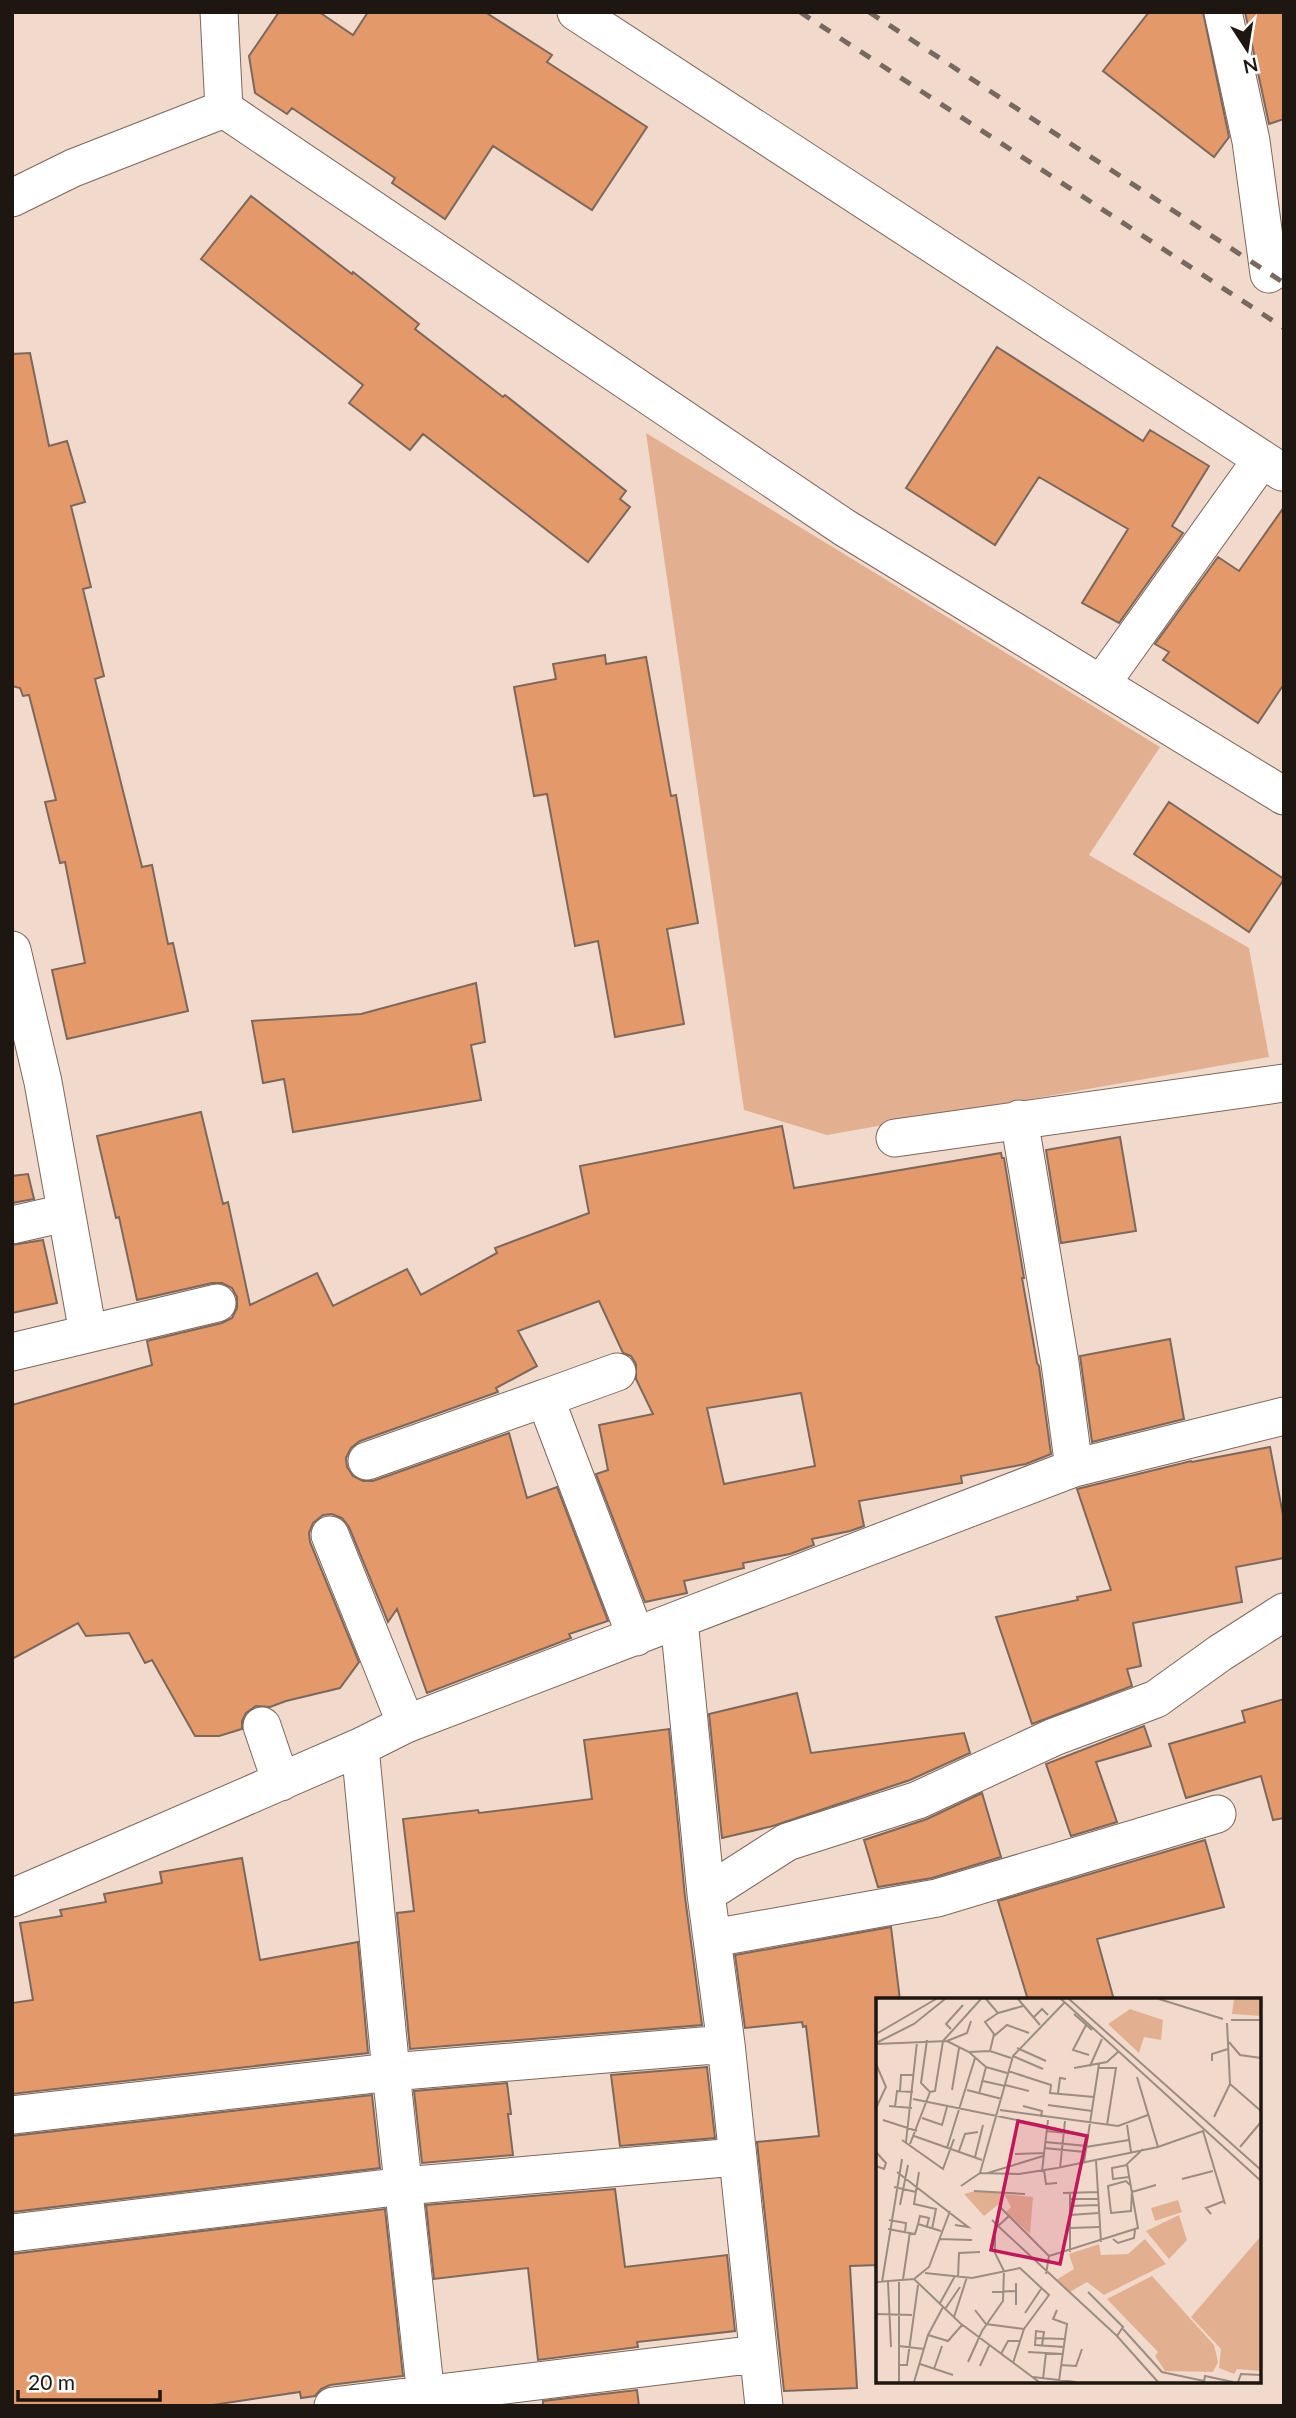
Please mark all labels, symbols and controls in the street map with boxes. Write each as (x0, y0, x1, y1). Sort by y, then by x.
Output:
north arrow (1212, 14, 1282, 84)
text: N (1241, 53, 1260, 79)
inset map (876, 1998, 1261, 2383)
scale bar (18, 2358, 159, 2402)
text: 20 m (28, 2369, 75, 2394)

